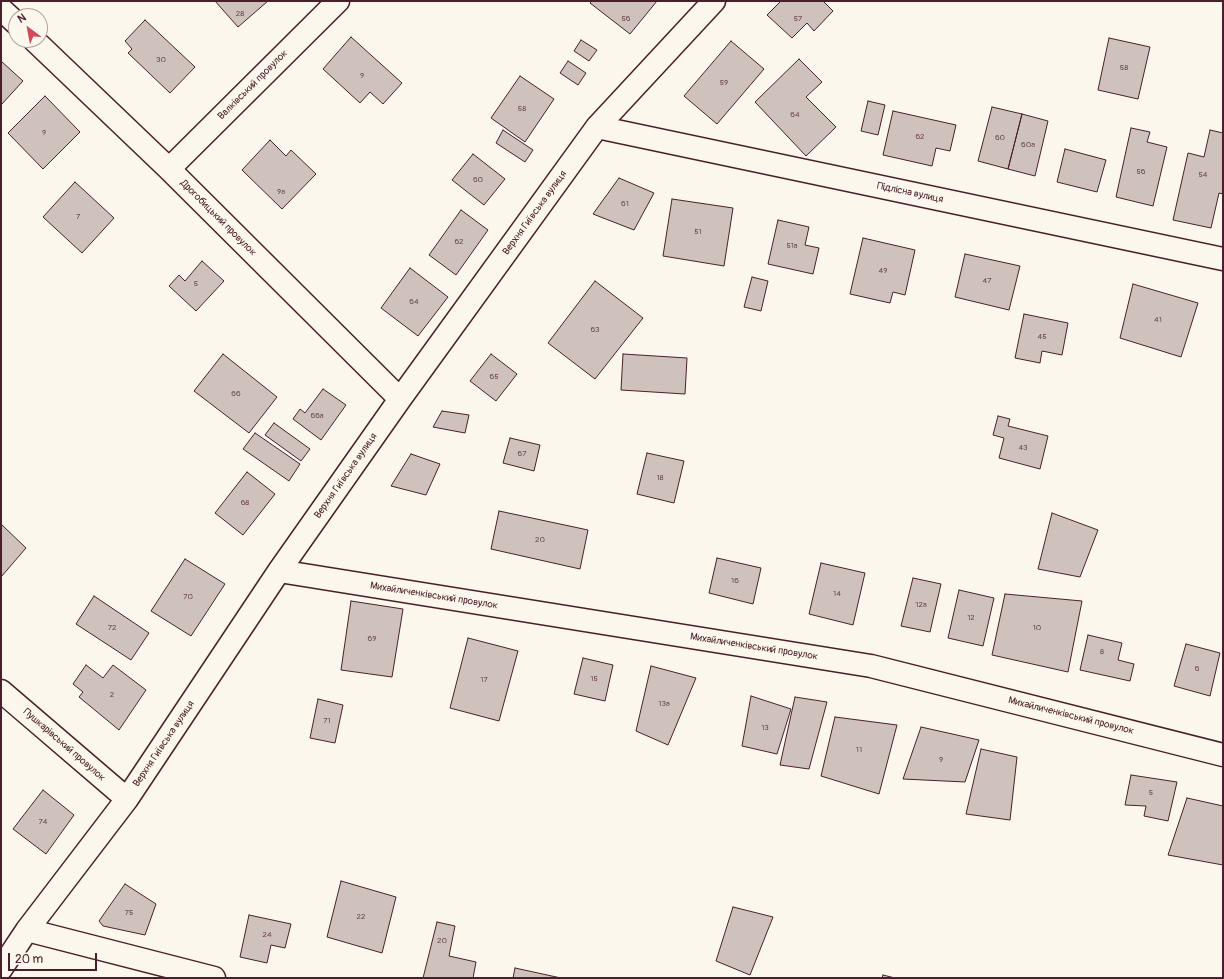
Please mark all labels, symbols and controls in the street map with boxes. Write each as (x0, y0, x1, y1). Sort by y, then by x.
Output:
north arrow (8, 8, 48, 48)
house number: 28 (236, 9, 244, 19)
text: N (15, 11, 29, 26)
house number: 56 (622, 14, 630, 24)
house number: 57 (794, 14, 802, 24)
street label: Валківський провулок (216, 48, 290, 122)
house number: 30 (156, 55, 166, 65)
house number: 58 (1120, 63, 1128, 73)
house number: 9 (360, 71, 364, 81)
house number: 59 (720, 78, 728, 88)
house number: 58 (518, 104, 526, 114)
house number: 64 (790, 110, 800, 120)
house number: 9 (42, 128, 46, 138)
house number: 62 (915, 132, 925, 142)
house number: 60 (995, 133, 1005, 143)
house number: 60а (1021, 140, 1035, 150)
house number: 56 (1137, 167, 1145, 177)
street label: Верхня Гиївська вулиця (500, 169, 570, 257)
house number: 54 (1199, 170, 1207, 180)
house number: 60 (473, 175, 483, 185)
street label: Дрогобицький провулок (177, 177, 259, 259)
street label: Підлісна вулиця (876, 180, 944, 206)
house number: 9а (277, 187, 285, 197)
house number: 61 (621, 199, 629, 209)
house number: 7 (76, 212, 80, 222)
house number: 51 (694, 227, 702, 237)
house number: 62 (454, 237, 464, 247)
house number: 51а (786, 241, 798, 251)
house number: 49 (879, 266, 887, 276)
house number: 47 (983, 276, 991, 286)
house number: 5 (194, 279, 198, 289)
house number: 64 (409, 297, 419, 307)
house number: 41 (1154, 315, 1162, 325)
house number: 63 (590, 325, 600, 335)
house number: 45 (1038, 332, 1046, 342)
house number: 65 (490, 372, 498, 382)
house number: 66 (231, 389, 241, 399)
house number: 66а (310, 411, 324, 421)
street label: Верхня Гиївська вулиця (312, 431, 380, 521)
house number: 43 (1018, 443, 1028, 453)
house number: 67 (518, 449, 526, 459)
house number: 18 (656, 473, 664, 483)
house number: 68 (241, 498, 249, 508)
house number: 20 (535, 535, 545, 545)
house number: 16 (731, 576, 739, 586)
street label: Михайличенківський провулок (369, 580, 499, 612)
house number: 14 (833, 589, 841, 599)
house number: 70 (183, 592, 193, 602)
house number: 12а (915, 600, 927, 610)
house number: 12 (967, 613, 975, 623)
house number: 72 (108, 623, 116, 633)
house number: 10 (1033, 623, 1041, 633)
street label: Михайличенківський провулок (689, 631, 819, 663)
house number: 69 (368, 634, 376, 644)
house number: 8 (1100, 647, 1104, 657)
house number: 6 (1195, 664, 1199, 674)
house number: 15 (590, 674, 598, 684)
house number: 17 (480, 675, 488, 685)
house number: 2 (110, 690, 114, 700)
street label: Михайличенківський провулок (1007, 695, 1135, 737)
street label: Верхня Гиївська вулиця (131, 699, 197, 789)
house number: 13а (658, 699, 670, 709)
street label: Пушкарівський провулок (20, 706, 108, 784)
house number: 71 (323, 716, 331, 726)
house number: 13 (761, 723, 769, 733)
house number: 11 (856, 745, 862, 755)
house number: 9 (939, 755, 943, 765)
house number: 5 (1149, 788, 1153, 798)
house number: 74 (39, 817, 47, 827)
house number: 75 (125, 908, 133, 918)
house number: 22 (357, 912, 365, 922)
house number: 24 (262, 930, 272, 940)
house number: 20 (437, 936, 447, 946)
scale bar (10, 945, 99, 971)
text: 20 m (15, 952, 43, 967)

